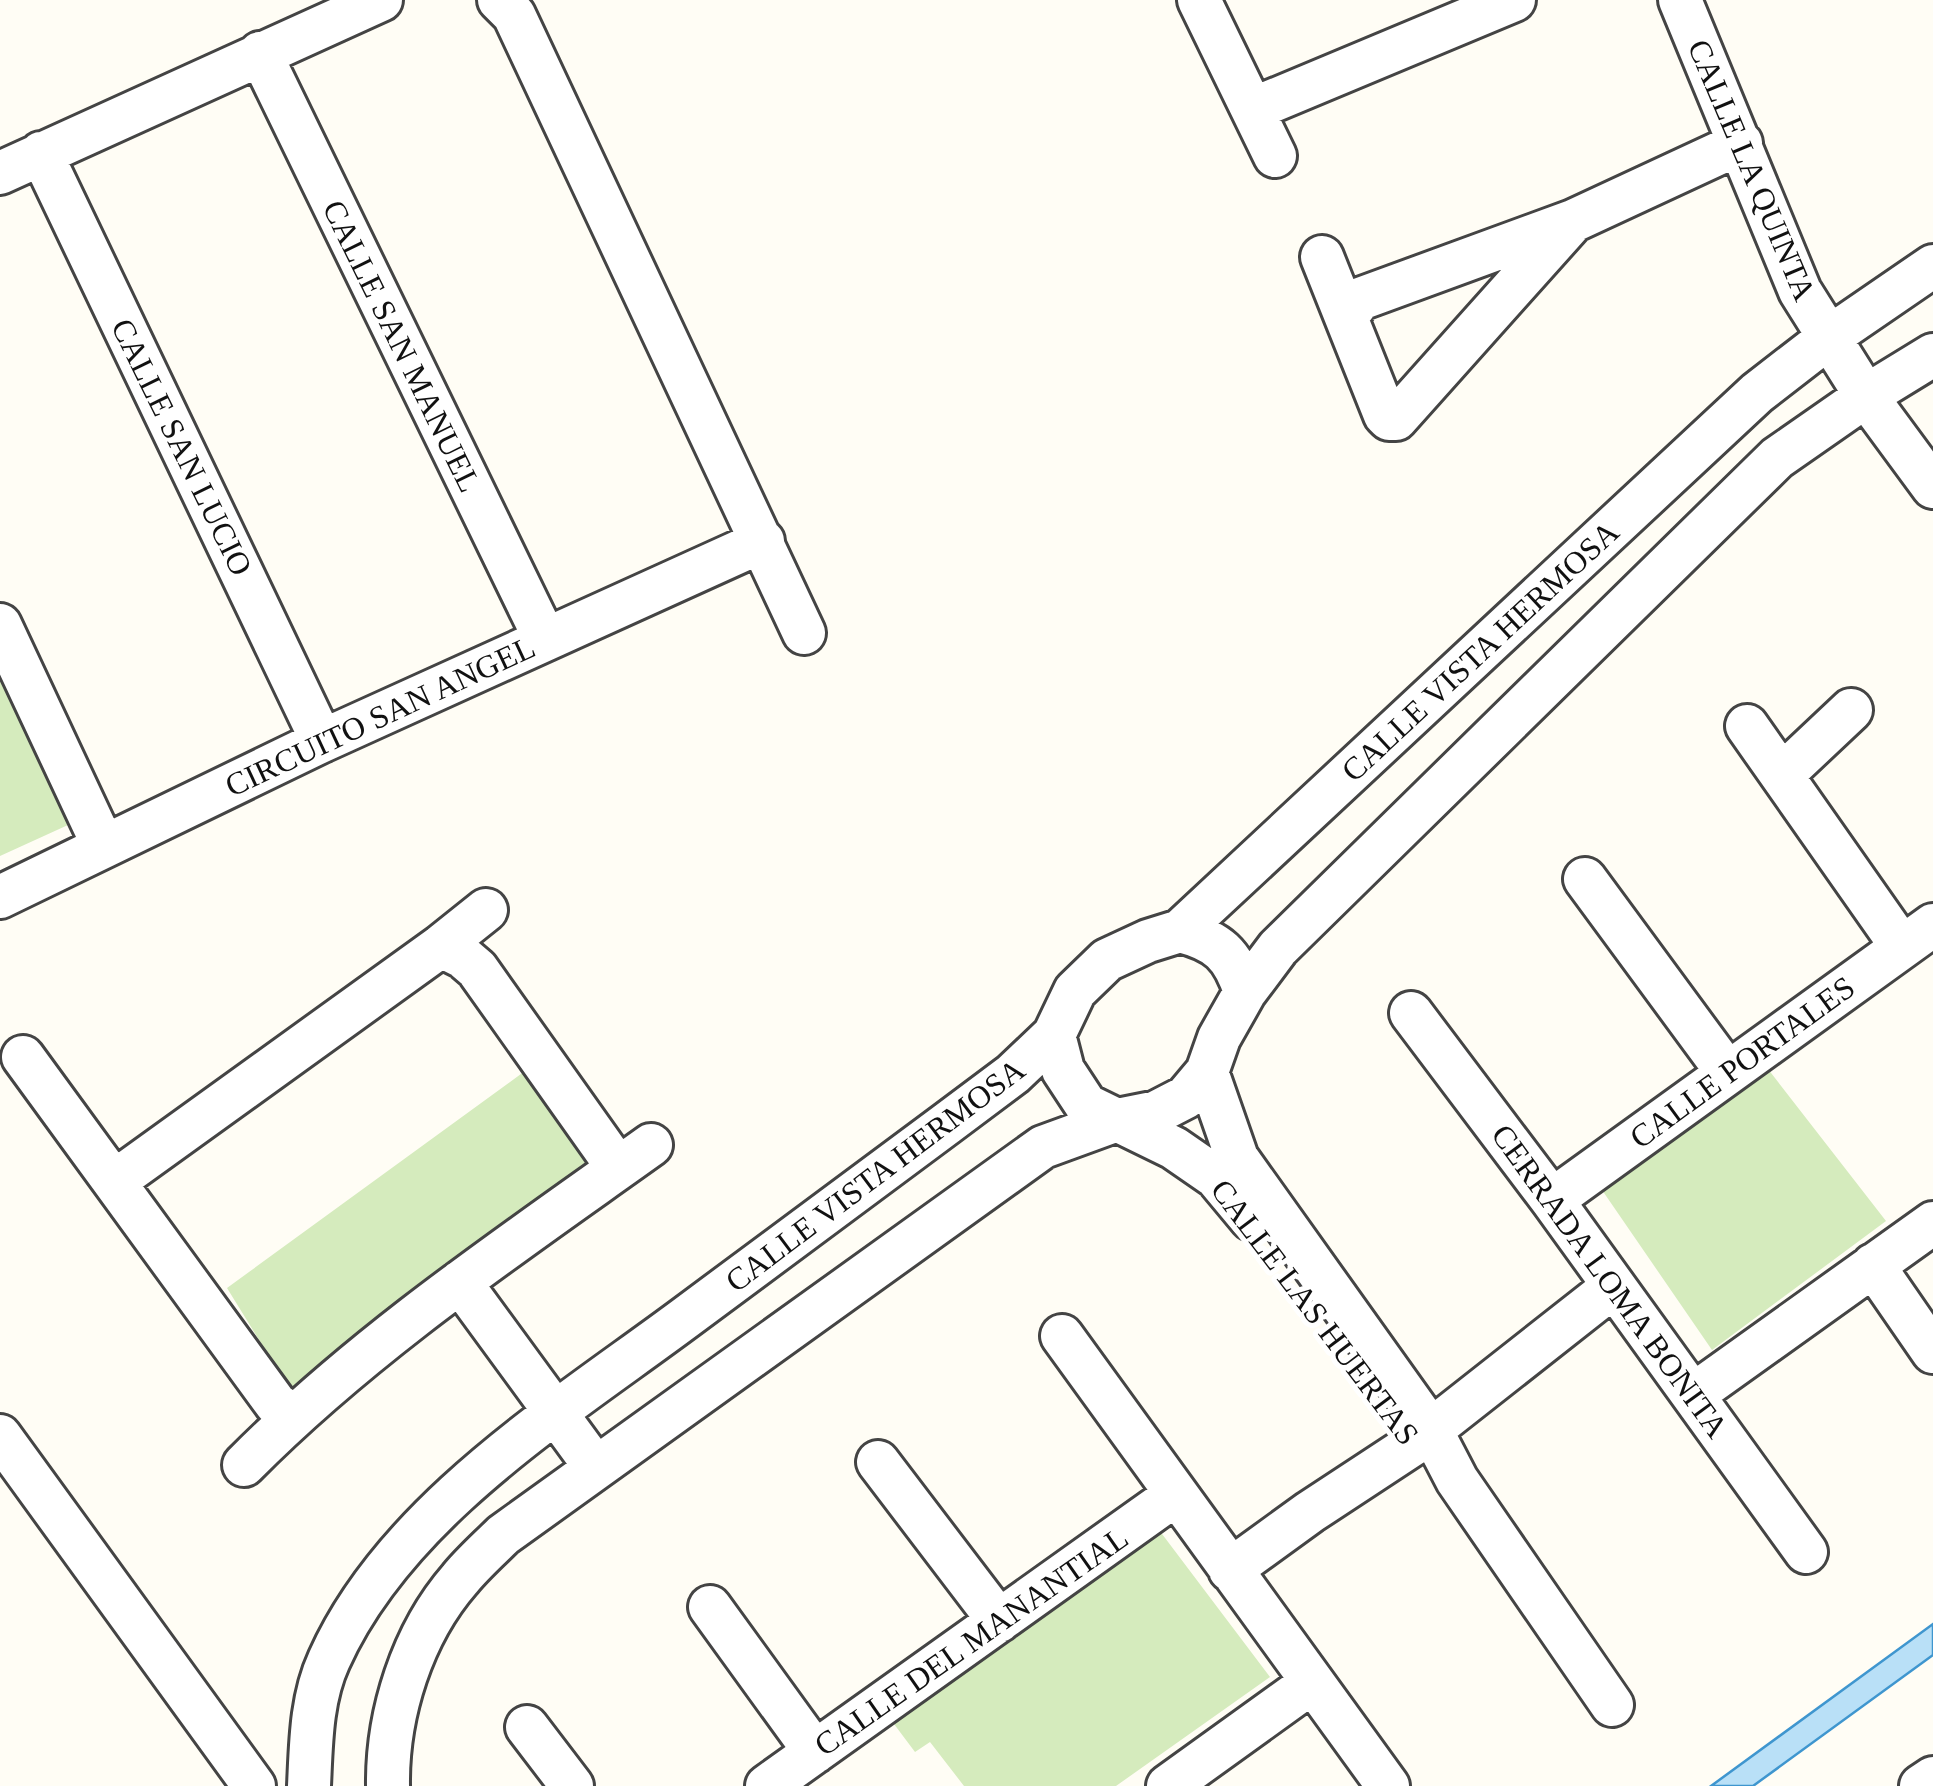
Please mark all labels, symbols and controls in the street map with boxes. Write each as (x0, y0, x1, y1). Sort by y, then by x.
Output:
street label: CALLE LA QUINTA (1681, 34, 1823, 306)
street label: CALLE SAN MANUEL (316, 194, 488, 498)
street label: CALLE SAN LUCIO (104, 313, 260, 581)
street label: CALLE VISTA HERMOSA (1334, 513, 1626, 789)
street label: CIRCUITO SAN ANGEL (220, 628, 540, 804)
street label: CALLE PORTALES (1623, 969, 1861, 1155)
street label: CALLE VISTA HERMOSA (718, 1051, 1032, 1299)
street label: CERRADA LOMA BONITA (1484, 1118, 1736, 1444)
street label: CALLE LAS HUERTAS (1204, 1172, 1426, 1452)
street label: CALLE DEL MANANTIAL (808, 1519, 1134, 1763)

